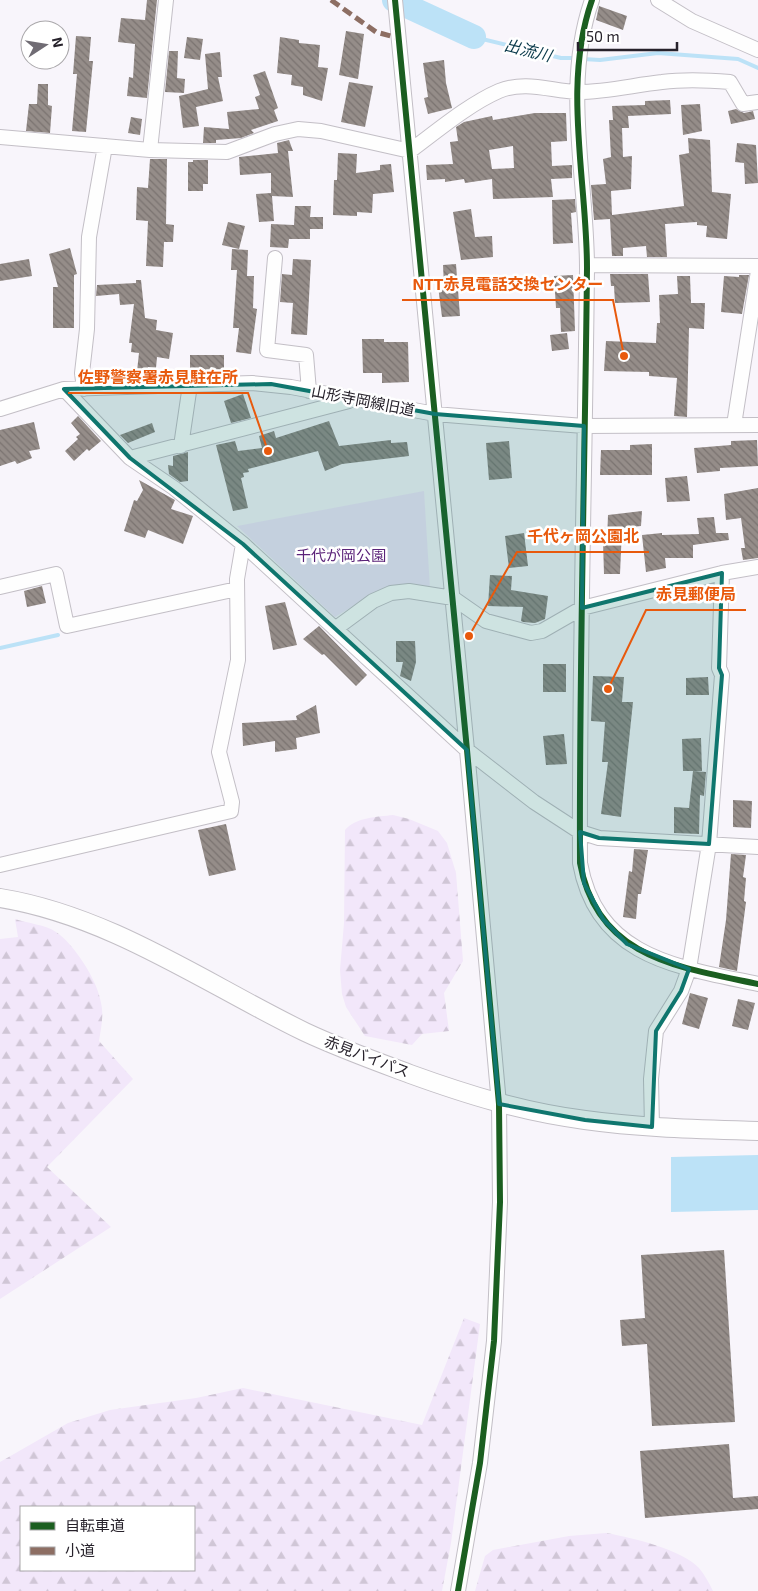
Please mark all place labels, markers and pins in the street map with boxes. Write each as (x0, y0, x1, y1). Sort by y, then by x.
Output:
callout: NTT赤見電話交換センター (402, 269, 613, 300)
callout: 佐野警察署赤見駐在所 (68, 362, 248, 393)
callout: 千代ヶ岡公園北 (517, 521, 649, 552)
callout: 赤見郵便局 (646, 579, 746, 610)

